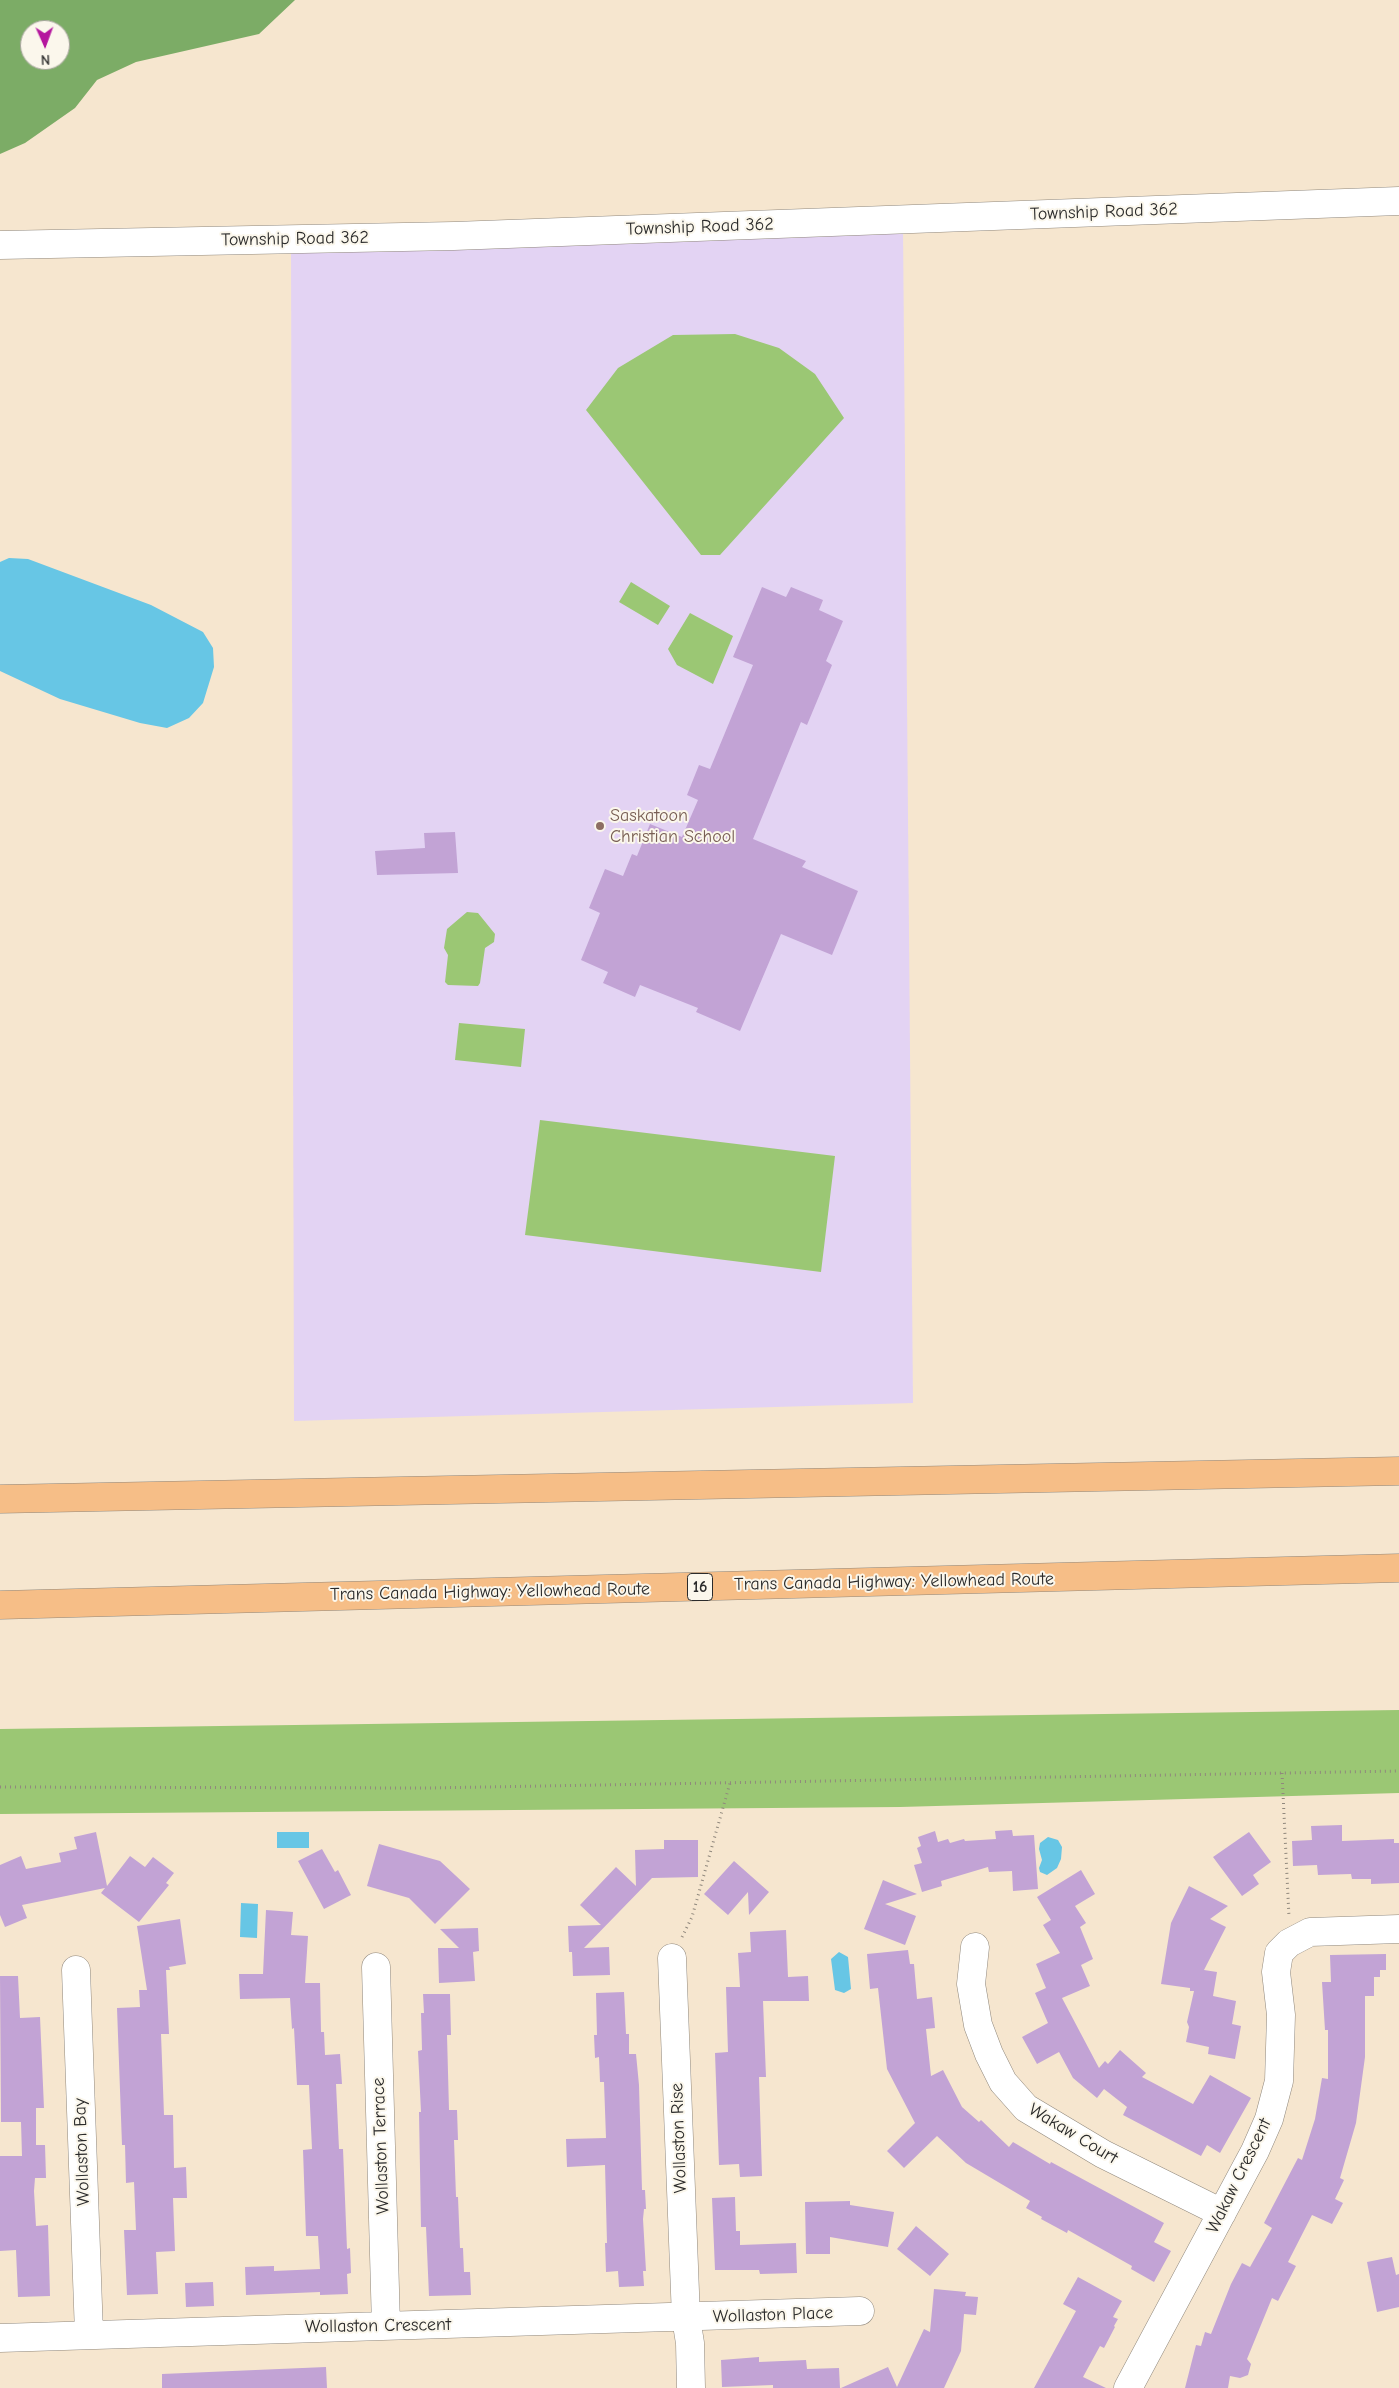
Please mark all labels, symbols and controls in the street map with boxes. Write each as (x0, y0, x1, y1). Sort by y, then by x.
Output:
north arrow (20, 20, 70, 70)
text: N (41, 51, 50, 68)
street label: Township Road 362 (1030, 199, 1178, 225)
street label: Township Road 362 (626, 214, 774, 240)
street label: Township Road 362 (221, 227, 369, 251)
place label: Saskatoon Christian School (610, 805, 735, 848)
marker: Saskatoon Christian School (594, 820, 606, 832)
street label: Trans Canada Highway: Yellowhead Route (734, 1568, 1054, 1596)
road number: 16 (688, 1574, 712, 1600)
street label: Trans Canada Highway: Yellowhead Route (330, 1578, 650, 1606)
street label: Wollaston Terrace (368, 2077, 394, 2215)
street label: Wollaston Rise (666, 2082, 692, 2194)
street label: Wollaston Bay (69, 2098, 95, 2206)
street label: Wakaw Court (1025, 2099, 1121, 2169)
street label: Wakaw Crescent (1202, 2115, 1276, 2237)
street label: Wollaston Place (713, 2302, 833, 2328)
street label: Wollaston Crescent (305, 2314, 451, 2338)

